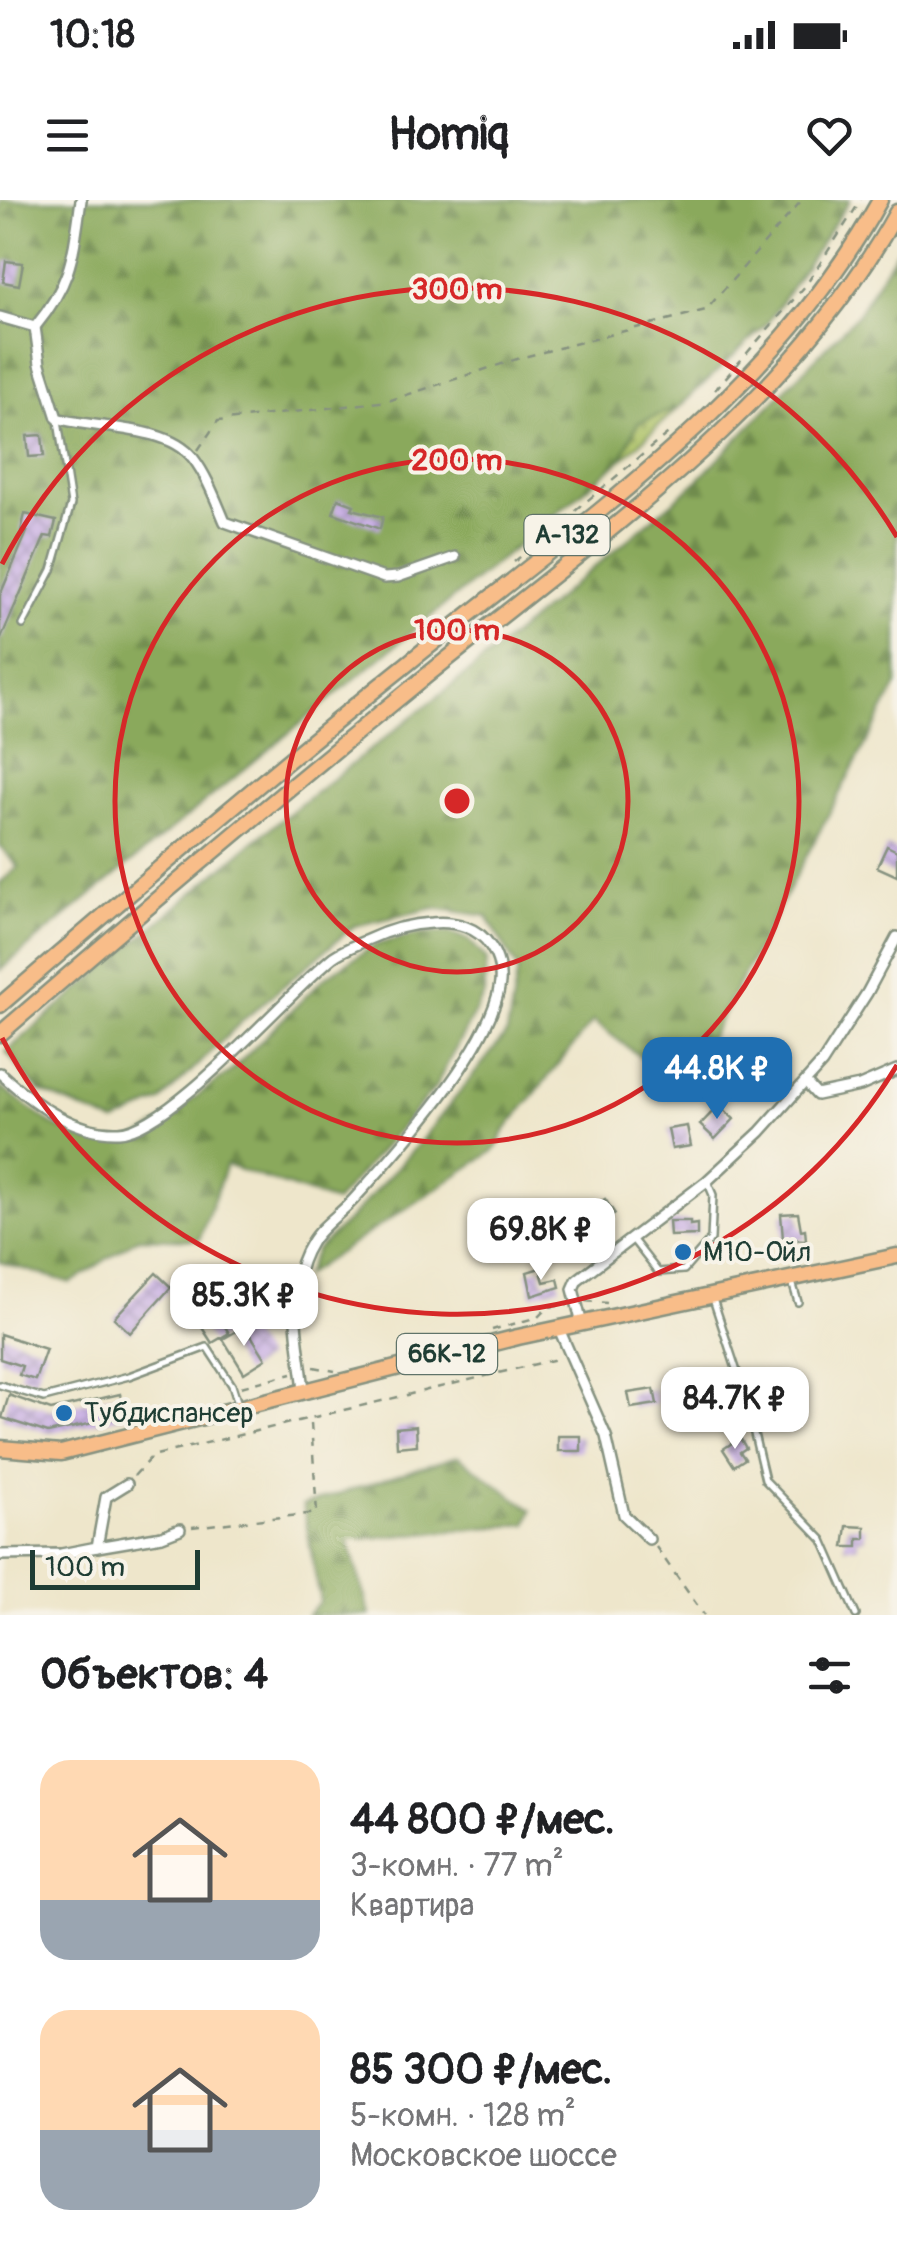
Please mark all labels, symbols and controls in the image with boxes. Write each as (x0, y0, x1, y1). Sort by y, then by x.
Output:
text: 10:18 (50, 11, 135, 59)
text: Homiq (388, 107, 509, 163)
icon: menu (40, 108, 95, 163)
icon: heart (802, 108, 857, 163)
text: 300 m (412, 271, 502, 308)
text: 200 m (412, 442, 502, 479)
road number: А-132 (524, 515, 610, 555)
text: 100 m (414, 612, 500, 649)
centre of rings (439, 783, 475, 819)
pin: 44.8K ₽ (625, 1037, 809, 1122)
text: 44.8K ₽ (664, 1049, 770, 1089)
pin: 69.8K ₽ (449, 1198, 633, 1283)
text: 69.8K ₽ (489, 1210, 593, 1250)
place label: М10-Ойл (703, 1235, 811, 1270)
marker: М10-Ойл (672, 1241, 694, 1263)
pin: 85.3K ₽ (152, 1264, 336, 1349)
text: 85.3K ₽ (192, 1276, 296, 1316)
road number: 66К-12 (397, 1334, 497, 1374)
pin: 84.7K ₽ (643, 1367, 827, 1452)
text: 84.7K ₽ (683, 1379, 787, 1419)
place label: Тубдиспансер (84, 1396, 254, 1431)
marker: Тубдиспансер (53, 1402, 75, 1424)
scale bar (30, 1545, 200, 1590)
text: 100 m (45, 1550, 125, 1585)
icon: filters (802, 1648, 857, 1703)
text: Объектов: 4 (40, 1649, 268, 1701)
text: 44 800 ₽/мес. (350, 1794, 615, 1846)
icon: home (120, 1800, 240, 1920)
text: 3-комн. · 77 m² (350, 1846, 564, 1886)
text: Квартира (350, 1886, 474, 1926)
text: 85 300 ₽/мес. (350, 2044, 612, 2096)
icon: home (120, 2050, 240, 2170)
text: 5-комн. · 128 m² (350, 2096, 576, 2136)
text: Московское шоссе (350, 2136, 617, 2176)

